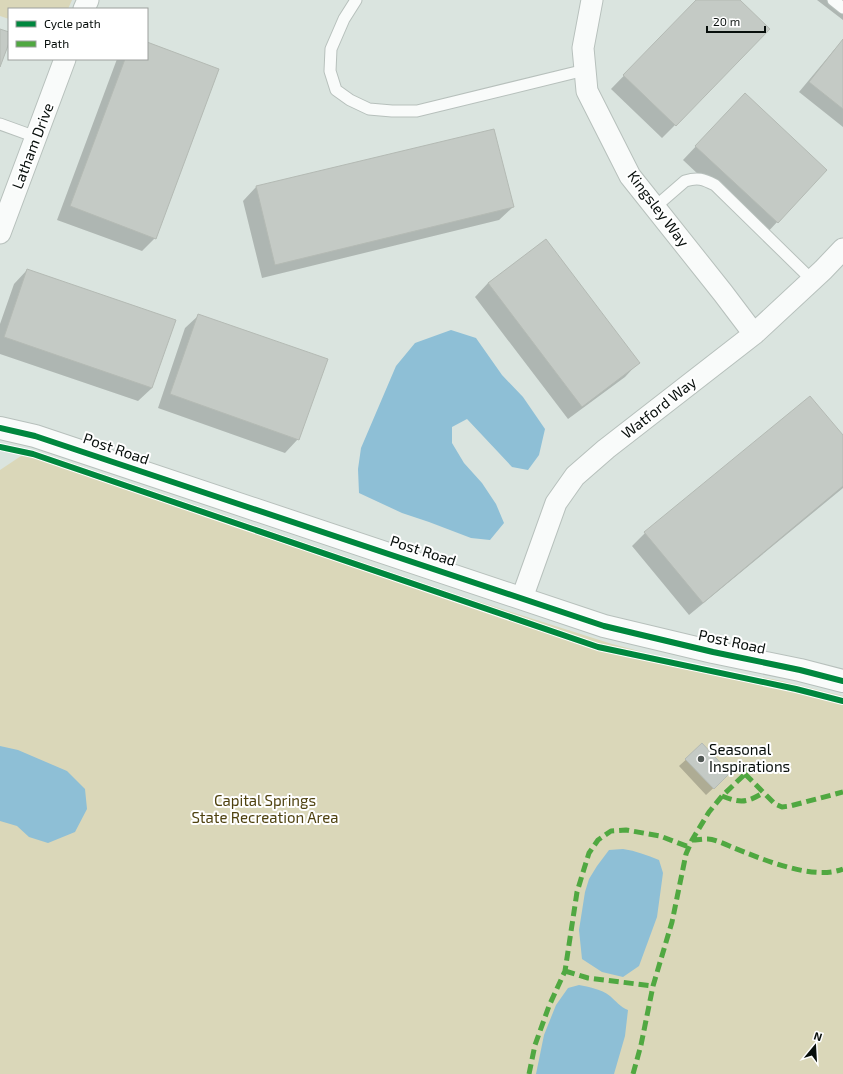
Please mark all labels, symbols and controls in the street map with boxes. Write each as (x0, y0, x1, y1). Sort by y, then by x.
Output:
legend (8, 8, 148, 60)
scale bar (707, 8, 765, 34)
text: 20 m (713, 14, 740, 28)
text: Cycle path (44, 16, 101, 30)
text: Path (44, 36, 69, 50)
street label: Latham Drive (7, 100, 57, 191)
street label: Kingsley Way (624, 167, 693, 250)
street label: Watford Way (617, 372, 699, 442)
street label: Post Road (81, 428, 152, 468)
street label: Post Road (388, 531, 459, 569)
street label: Post Road (697, 625, 768, 657)
place label: Seasonal Inspirations (709, 740, 790, 775)
marker: Seasonal Inspirations (696, 754, 706, 764)
park label: Capital Springs State Recreation Area (191, 791, 339, 826)
north arrow (795, 1026, 835, 1066)
text: N (812, 1029, 824, 1043)

